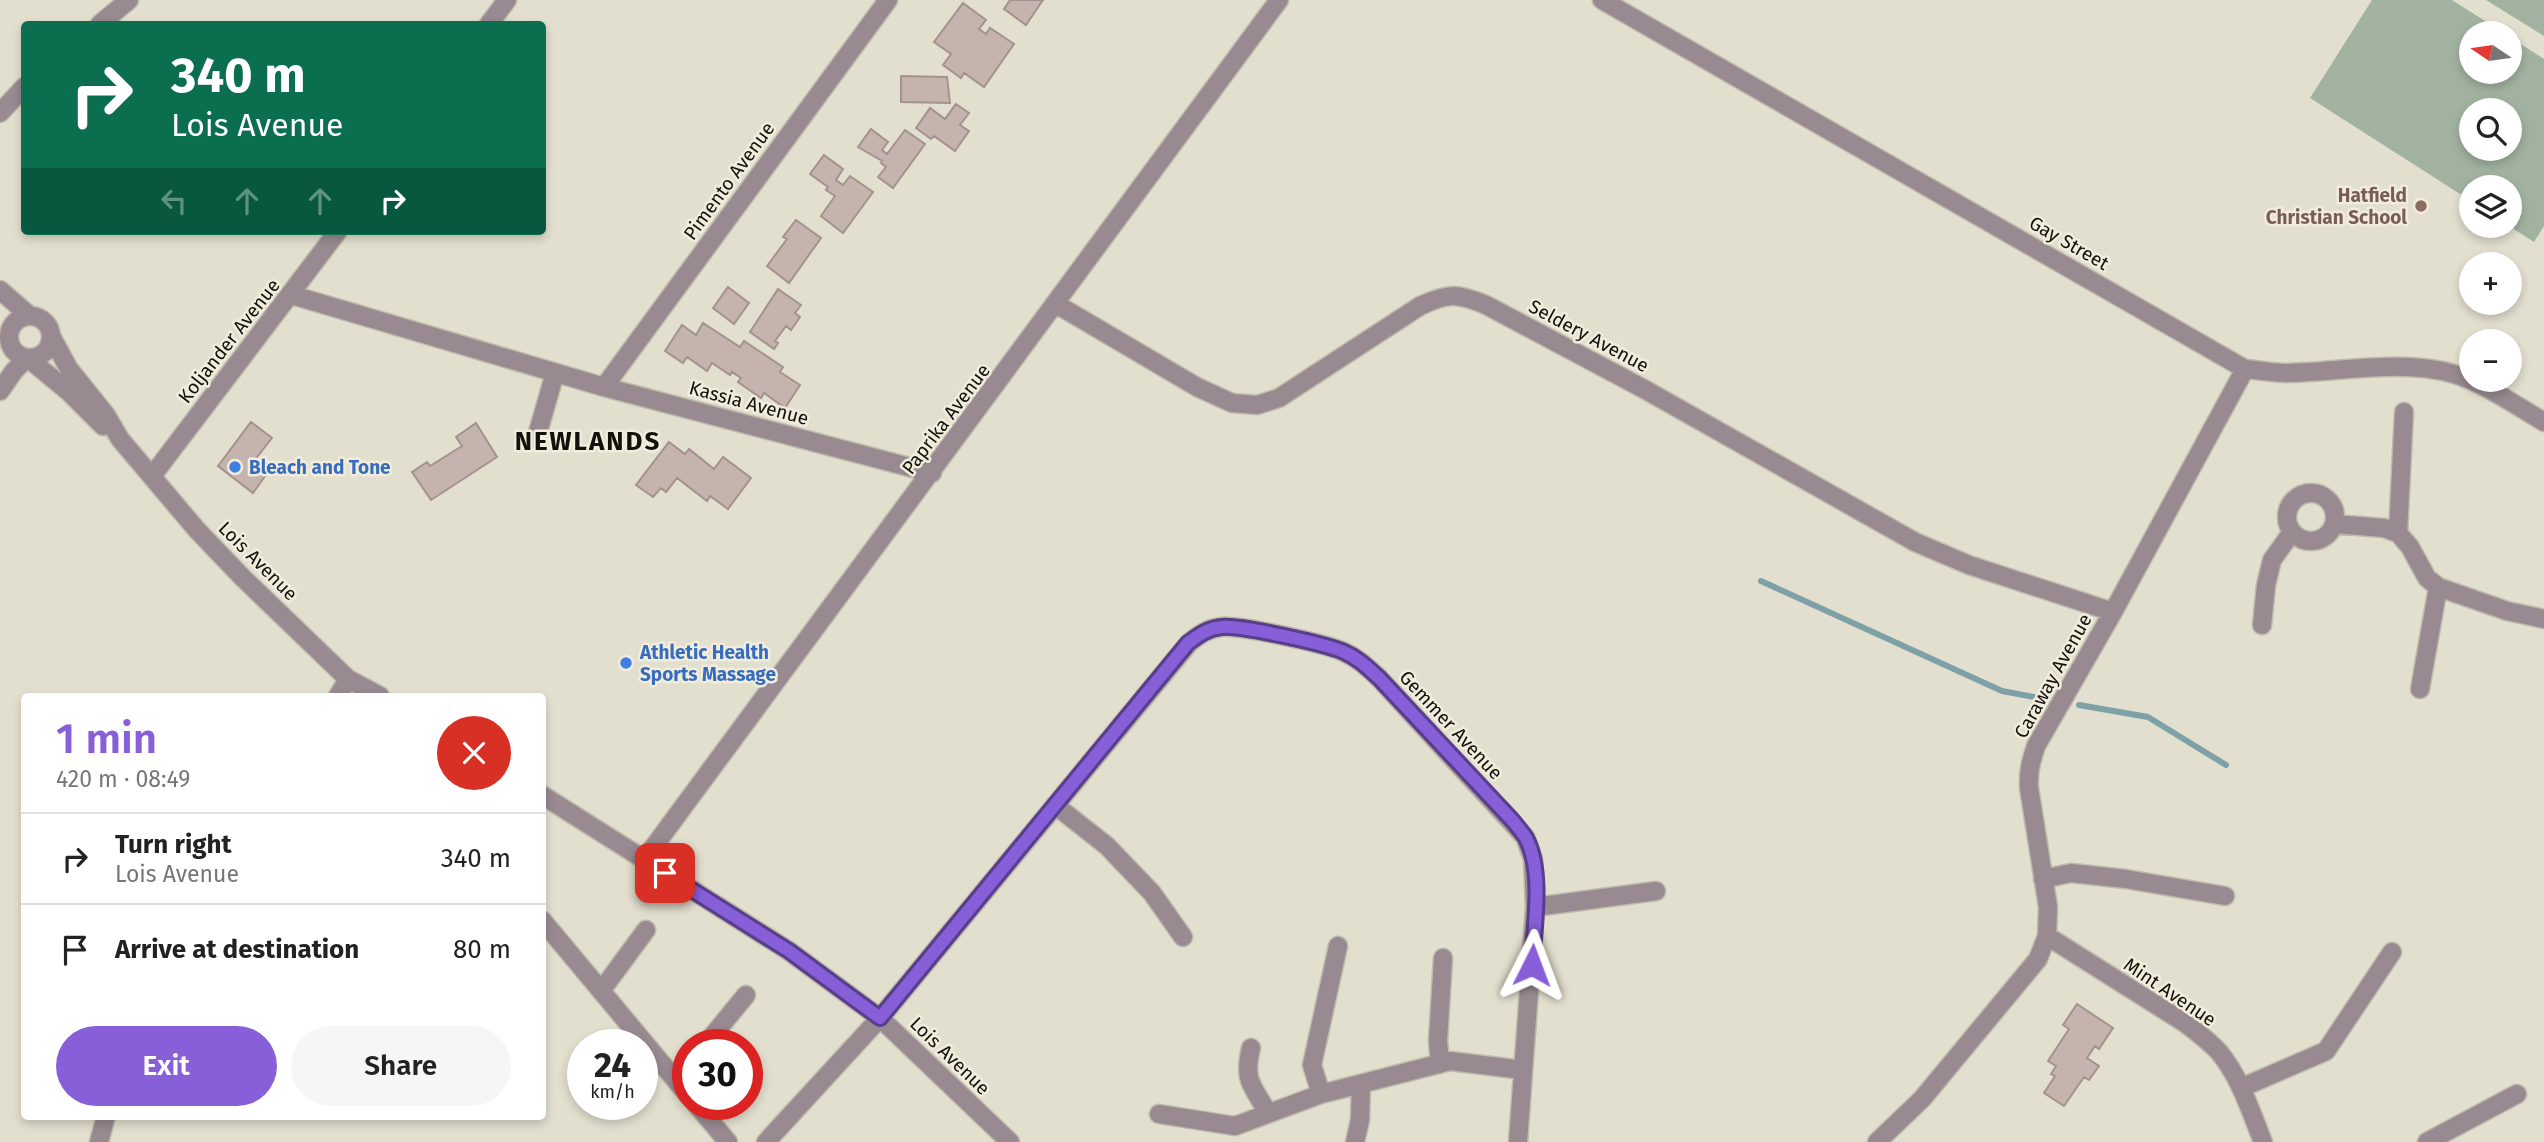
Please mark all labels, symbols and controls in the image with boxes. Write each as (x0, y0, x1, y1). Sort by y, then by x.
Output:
north arrow (2459, 21, 2522, 84)
map controls (2459, 21, 2522, 392)
text: 340 m (171, 46, 306, 105)
icon: right (56, 49, 147, 140)
button: search (2459, 98, 2522, 161)
text: Lois Avenue (171, 106, 343, 144)
street label: Pimento Avenue (679, 118, 779, 244)
button: layers (2459, 175, 2522, 238)
icon: left (155, 182, 193, 220)
icon: ahead (228, 182, 266, 220)
icon: ahead (301, 182, 339, 220)
icon: right (374, 182, 412, 220)
place label: Hatfield Christian School (2266, 184, 2407, 229)
marker: Hatfield Christian School (2413, 198, 2429, 214)
street label: Gay Street (2025, 211, 2113, 275)
button: + (2459, 252, 2522, 315)
street label: Koljander Avenue (173, 274, 285, 408)
street label: Seldery Avenue (1525, 295, 1653, 377)
button: − (2459, 329, 2522, 392)
street label: Paprika Avenue (897, 359, 995, 479)
street label: Kassia Avenue (687, 376, 811, 430)
district label: NEWLANDS (515, 426, 661, 457)
place label: Bleach and Tone (249, 456, 391, 479)
marker: Bleach and Tone (227, 459, 243, 475)
street label: Lois Avenue (214, 517, 302, 605)
street label: Caraway Avenue (2009, 610, 2097, 742)
place label: Athletic Health Sports Massage (639, 641, 776, 686)
marker: Athletic Health Sports Massage (618, 655, 634, 671)
street label: Gemmer Avenue (1395, 666, 1507, 784)
text: 1 min (56, 714, 157, 764)
button: close (437, 716, 511, 790)
text: 420 m · 08:49 (56, 765, 190, 793)
text: Turn right (115, 829, 232, 860)
icon: right (56, 840, 94, 878)
text: 340 m (441, 843, 511, 874)
pin (635, 843, 695, 903)
icon: arrive (646, 854, 684, 892)
text: Lois Avenue (115, 860, 239, 888)
position arrow (1495, 928, 1569, 1002)
icon: arrive (56, 931, 94, 969)
text: Arrive at destination (115, 934, 359, 965)
text: 80 m (453, 934, 511, 965)
street label: Mint Avenue (2120, 953, 2220, 1031)
street label: Lois Avenue (905, 1012, 995, 1100)
button: Exit (56, 1026, 277, 1106)
button: Share (291, 1026, 511, 1106)
speed limit sign: 30 (672, 1029, 763, 1120)
text: 24 (594, 1044, 631, 1086)
text: km/h (590, 1081, 635, 1103)

